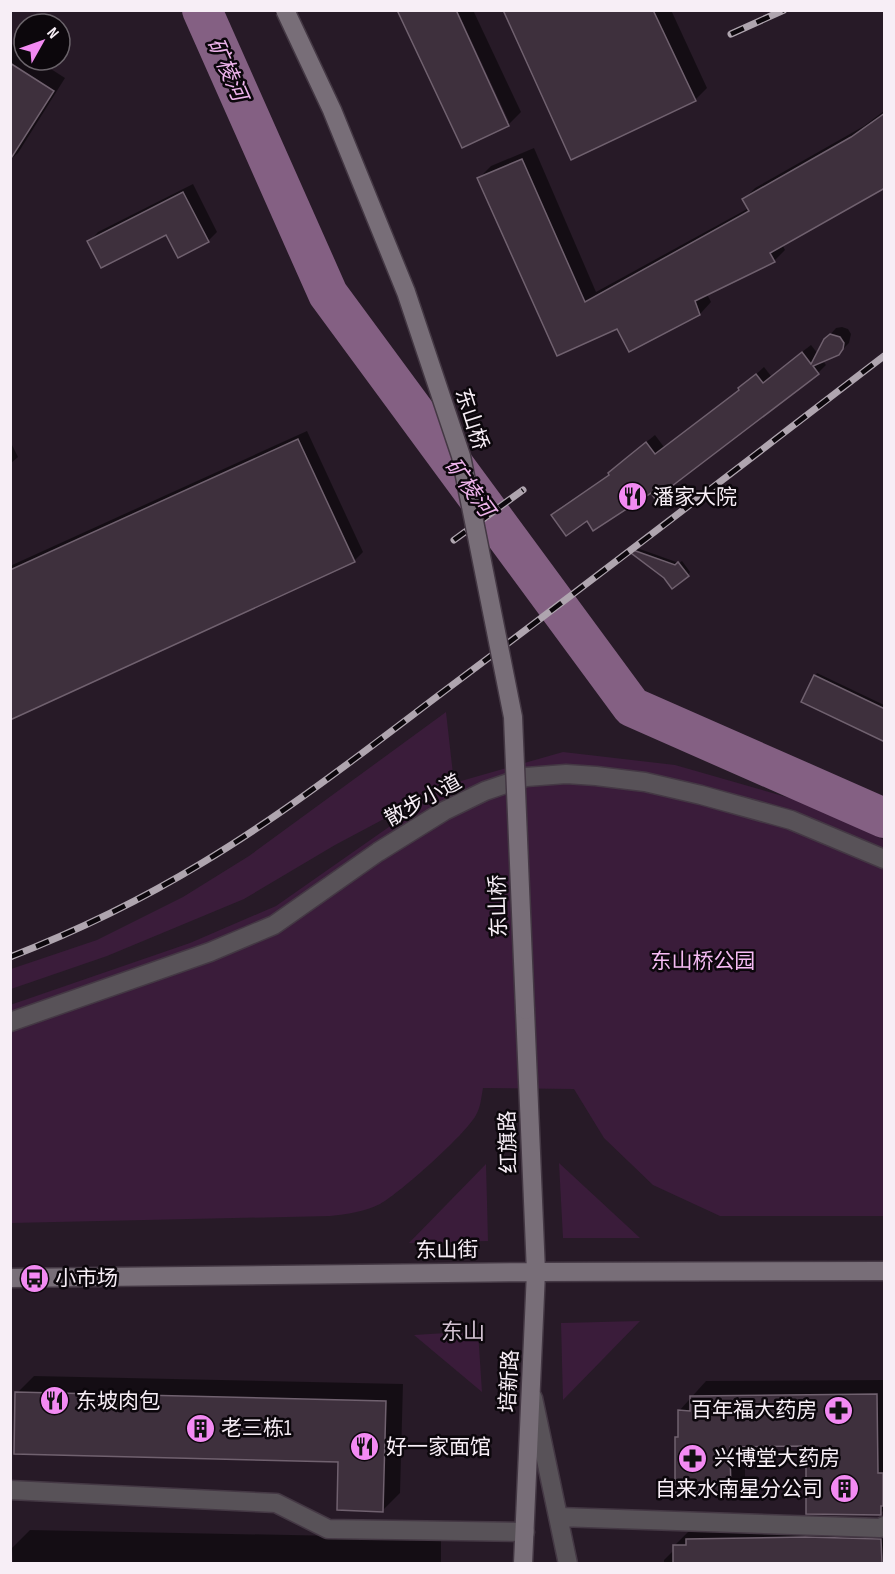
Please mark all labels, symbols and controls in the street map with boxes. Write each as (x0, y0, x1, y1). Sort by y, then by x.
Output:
north arrow (12, 12, 72, 72)
text: N (42, 24, 62, 43)
water label: 矿棱河 (201, 34, 254, 109)
street label: 东山桥 (450, 385, 493, 453)
water label: 矿棱河 (438, 453, 501, 526)
restaurant icon: 潘家大院 (616, 481, 648, 513)
place label: 潘家大院 (653, 485, 737, 510)
street label: 散步小道 (380, 769, 466, 832)
street label: 东山桥 (485, 874, 512, 938)
park label: 东山桥公园 (651, 949, 756, 974)
street label: 红旗路 (495, 1110, 522, 1174)
street label: 东山街 (415, 1237, 479, 1264)
bus stop icon: 小市场 (18, 1262, 50, 1294)
place label: 小市场 (55, 1266, 118, 1291)
district label: 东山 (441, 1319, 485, 1346)
street label: 培新路 (495, 1349, 524, 1413)
restaurant icon: 东坡肉包 (39, 1385, 71, 1417)
place label: 东坡肉包 (76, 1389, 160, 1414)
pharmacy icon: 百年福大药房 (822, 1394, 854, 1426)
place label: 百年福大药房 (691, 1398, 817, 1423)
building icon: 老三栋1 (184, 1412, 216, 1444)
place label: 老三栋1 (221, 1416, 292, 1441)
restaurant icon: 好一家面馆 (349, 1431, 381, 1463)
place label: 好一家面馆 (386, 1435, 491, 1460)
pharmacy icon: 兴博堂大药房 (677, 1442, 709, 1474)
place label: 兴博堂大药房 (714, 1446, 840, 1471)
building icon: 自来水南星分公司 (828, 1473, 860, 1505)
place label: 自来水南星分公司 (655, 1477, 823, 1502)

